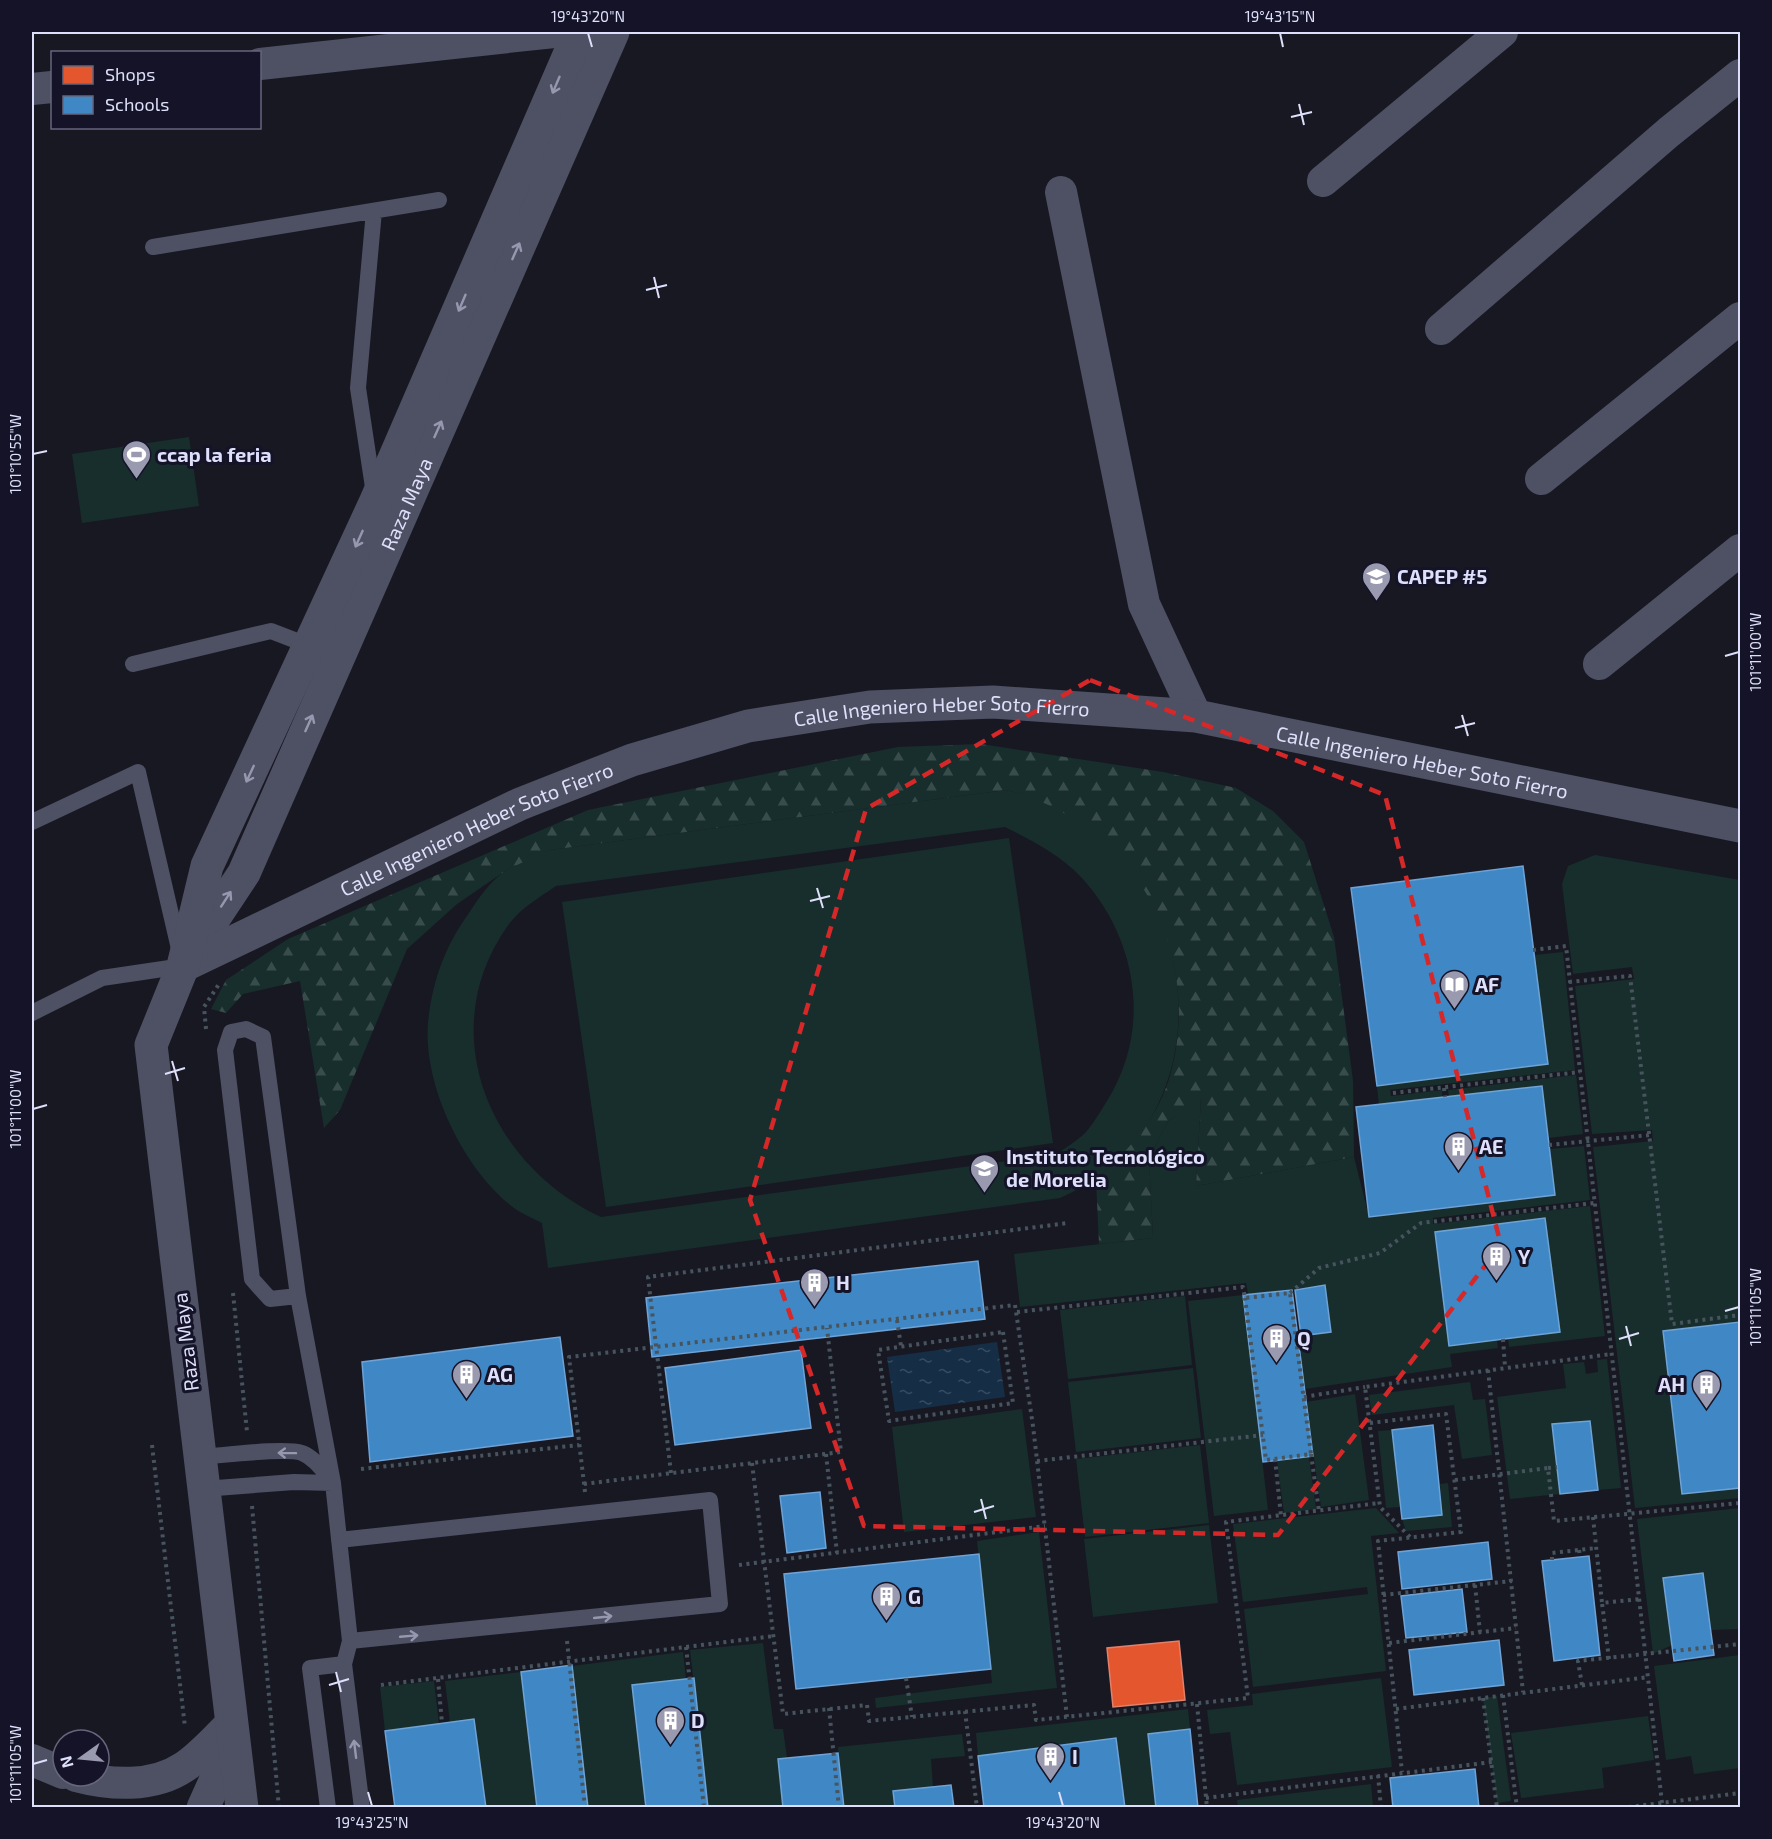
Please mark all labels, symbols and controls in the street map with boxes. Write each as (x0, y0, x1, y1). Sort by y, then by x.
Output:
text: 19°43'20"N (551, 7, 625, 25)
text: 19°43'15"N (1245, 7, 1315, 25)
legend (51, 51, 261, 129)
text: Shops (105, 63, 155, 85)
one-way arrow (550, 76, 561, 94)
text: Schools (105, 93, 169, 115)
one-way arrow (511, 242, 523, 260)
one-way arrow (455, 293, 467, 311)
text: 101°10'55"W (6, 414, 24, 494)
one-way arrow (433, 420, 444, 439)
sports icon: ccap la feria (120, 438, 152, 480)
place label: ccap la feria (157, 442, 272, 466)
street label: Raza Maya (375, 454, 437, 554)
one-way arrow (352, 530, 364, 548)
school or university icon: CAPEP #5 (1360, 560, 1392, 602)
place label: CAPEP #5 (1397, 564, 1487, 588)
text: 101°11'00"W (1746, 612, 1764, 692)
street label: Calle Ingeniero Heber Soto Fierro (792, 690, 1091, 731)
one-way arrow (304, 715, 315, 733)
street label: Calle Ingeniero Heber Soto Fierro (1274, 721, 1570, 803)
street label: Calle Ingeniero Heber Soto Fierro (336, 757, 616, 901)
one-way arrow (244, 764, 256, 782)
one-way arrow (220, 891, 233, 908)
library icon: AF (1438, 968, 1470, 1010)
place label: AF (1475, 972, 1499, 996)
text: 101°11'00"W (6, 1069, 24, 1149)
building icon: AE (1442, 1130, 1474, 1172)
place label: AE (1479, 1134, 1504, 1158)
place label: Instituto Tecnológico de Morelia (1006, 1144, 1205, 1191)
school or university icon: Instituto Tecnológico de Morelia (969, 1152, 1001, 1194)
building icon: Y (1481, 1240, 1513, 1282)
place label: Y (1518, 1244, 1531, 1268)
building icon: H (799, 1266, 831, 1308)
text: 101°11'05"W (1746, 1268, 1764, 1346)
place label: H (836, 1270, 850, 1294)
street label: Raza Maya (167, 1291, 203, 1393)
building icon: Q (1260, 1322, 1292, 1364)
place label: Q (1297, 1326, 1311, 1351)
building icon: AG (450, 1358, 482, 1400)
place label: AG (487, 1362, 513, 1386)
building icon: AH (1690, 1368, 1722, 1410)
place label: AH (1658, 1372, 1685, 1396)
one-way arrow (278, 1447, 298, 1459)
building icon: G (871, 1580, 903, 1622)
place label: G (908, 1584, 921, 1608)
one-way arrow (592, 1611, 612, 1622)
one-way arrow (398, 1630, 418, 1641)
building icon: D (654, 1704, 686, 1746)
place label: D (691, 1708, 705, 1732)
text: 101°11'05"W (6, 1725, 24, 1803)
north arrow (51, 1728, 111, 1788)
one-way arrow (349, 1740, 360, 1760)
building icon: I (1035, 1740, 1067, 1782)
place label: I (1072, 1744, 1078, 1768)
text: N (55, 1754, 77, 1770)
text: 19°43'25"N (335, 1813, 409, 1831)
text: 19°43'20"N (1026, 1813, 1100, 1831)

